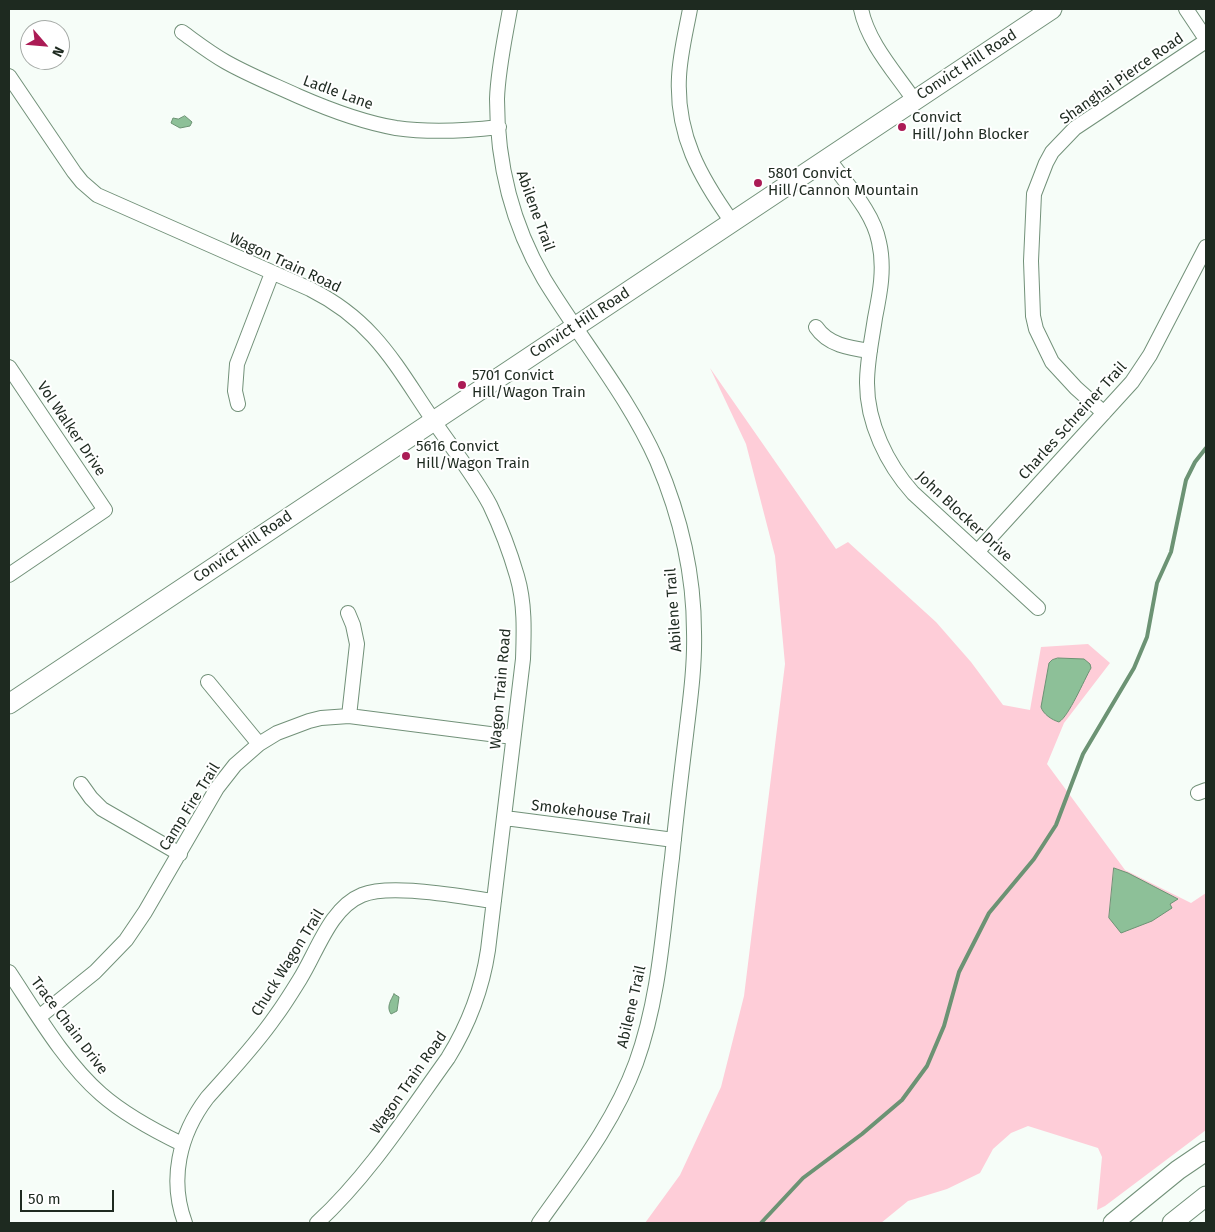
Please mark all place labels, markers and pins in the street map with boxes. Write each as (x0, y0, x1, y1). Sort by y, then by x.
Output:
place label: Convict Hill/John Blocker (912, 109, 1029, 144)
marker: Convict Hill/John Blocker (896, 121, 908, 133)
place label: 5801 Convict Hill/Cannon Mountain (768, 165, 919, 200)
marker: 5801 Convict Hill/Cannon Mountain (752, 177, 764, 189)
place label: 5701 Convict Hill/Wagon Train (472, 367, 586, 402)
marker: 5701 Convict Hill/Wagon Train (456, 379, 468, 391)
place label: 5616 Convict Hill/Wagon Train (416, 438, 530, 473)
marker: 5616 Convict Hill/Wagon Train (400, 450, 412, 462)

